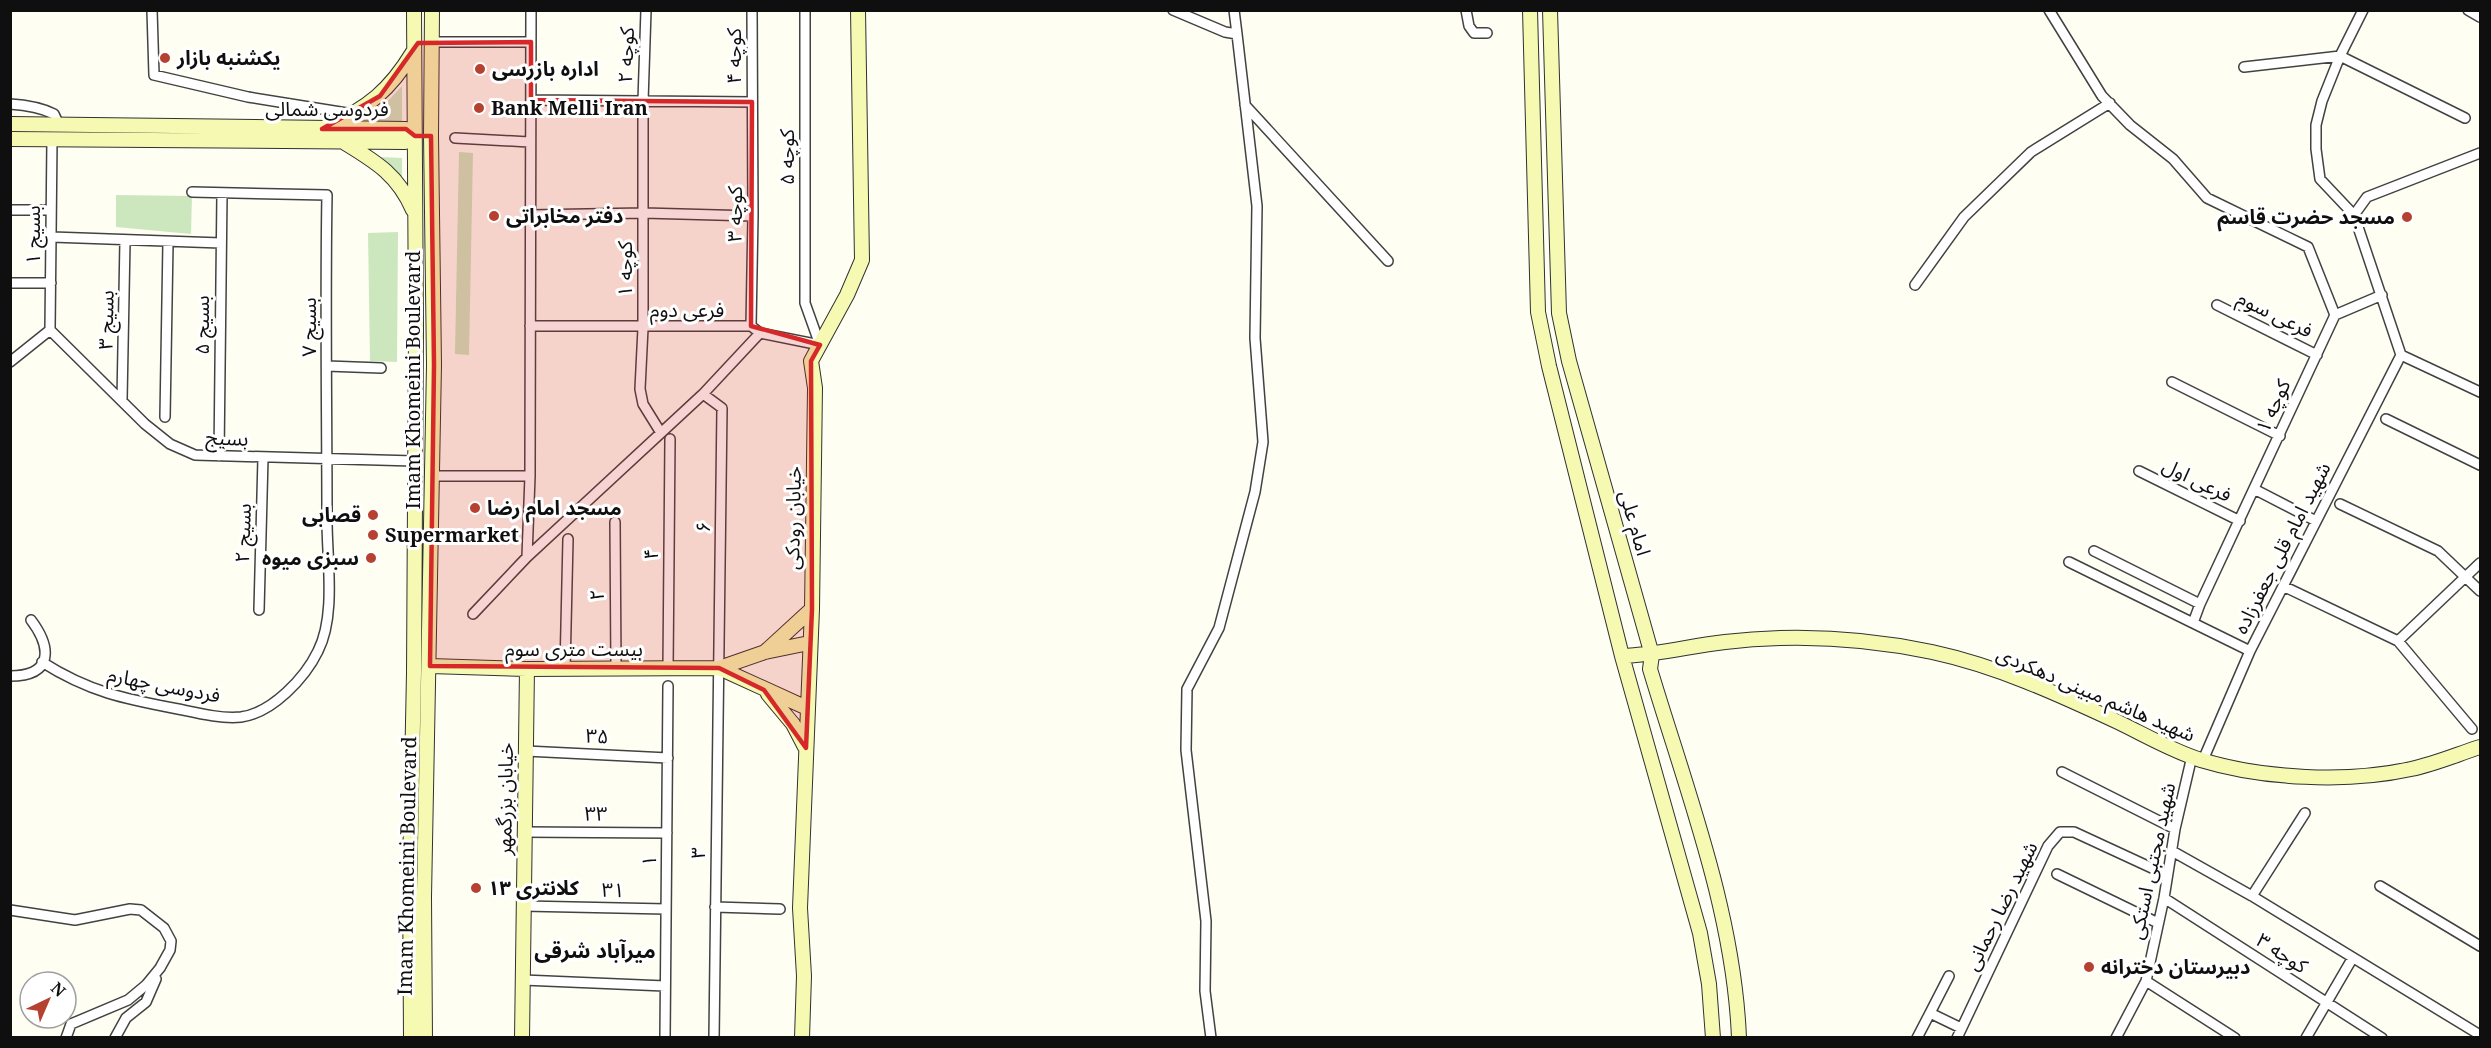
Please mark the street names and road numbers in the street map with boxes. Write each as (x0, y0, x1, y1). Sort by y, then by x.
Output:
street label: کوچه ۲ (611, 26, 640, 83)
street label: کوچه ۴ (720, 27, 747, 84)
street label: فردوسی شمالی (265, 95, 389, 122)
street label: کوچه ۵ (773, 128, 800, 185)
street label: کوچه ۳ (721, 185, 748, 242)
street label: بسیج ۱ (19, 205, 48, 265)
street label: کوچه ۱ (611, 240, 638, 297)
street label: Imam Khomeini Boulevard (399, 250, 426, 510)
street label: فرعی سوم (2232, 284, 2318, 345)
street label: بسیج ۳ (91, 290, 122, 350)
street label: بسیج ۵ (188, 295, 217, 355)
street label: فرعی دوم (650, 296, 724, 325)
street label: بسیج ۷ (295, 297, 324, 357)
street label: کوچه ۱ (2249, 374, 2297, 437)
street label: بسیج (205, 423, 249, 454)
street label: فرعی اول (2158, 451, 2236, 508)
street label: شهید امام قلی جعفرزاده (2227, 457, 2338, 639)
street label: خیابان رودکی (778, 466, 807, 570)
street label: امام علی (1611, 487, 1658, 559)
street label: بسیج ۲ (228, 503, 259, 563)
street label: ۶ (689, 521, 716, 533)
street label: ۴ (637, 548, 664, 560)
street label: ۲ (583, 589, 610, 601)
street label: بیست متری سوم (505, 635, 643, 664)
street label: شهید هاشم مبینی دهکردی (1992, 639, 2200, 749)
street label: فردوسی چهارم (105, 660, 223, 711)
street label: ۳۵ (585, 721, 609, 750)
street label: Imam Khomeini Boulevard (391, 736, 422, 996)
street label: خیابان بزرگمهر (490, 742, 519, 857)
street label: شهید مجتبی استکی (2122, 780, 2181, 942)
street label: ۳۳ (585, 800, 607, 827)
street label: شهید رضا رحمانی (1958, 837, 2044, 975)
street label: ۳ (684, 847, 711, 859)
street label: ۱ (635, 855, 662, 867)
street label: ۳۱ (601, 876, 625, 903)
street label: کوچه ۳ (2251, 926, 2314, 980)

